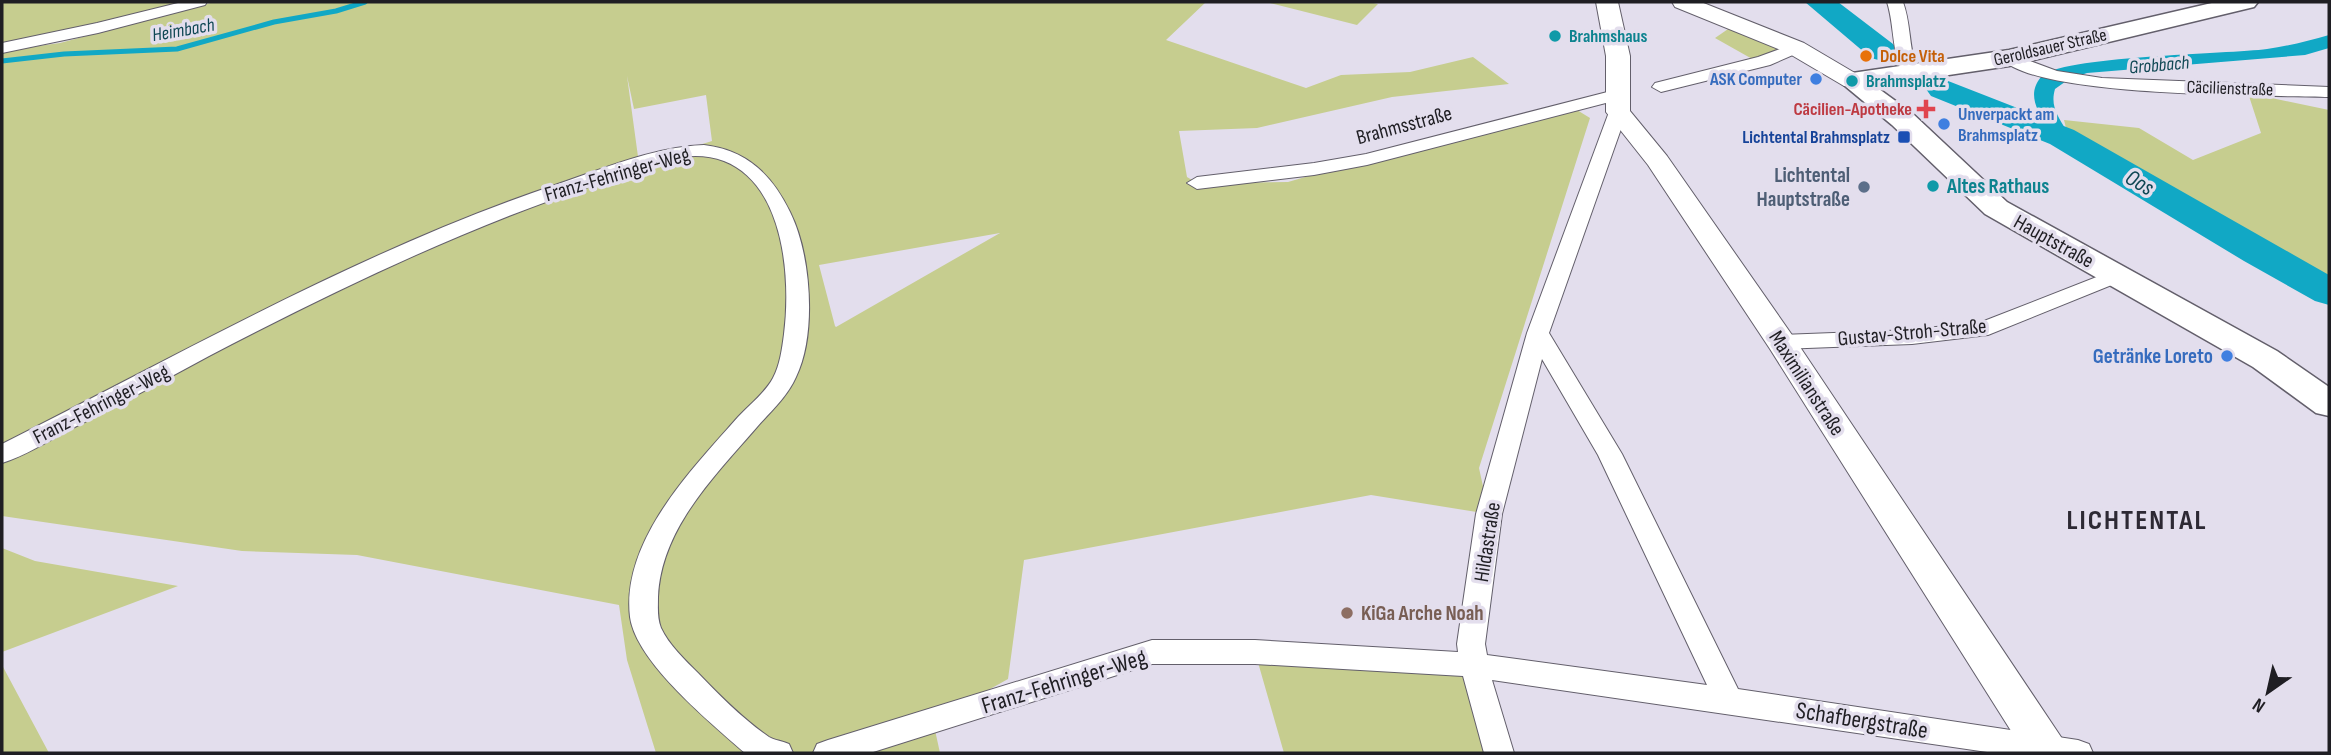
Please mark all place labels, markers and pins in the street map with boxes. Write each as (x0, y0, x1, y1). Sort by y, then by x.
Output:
place label: Brahmshaus (1569, 26, 1647, 47)
marker: Brahmshaus (1547, 28, 1563, 44)
place label: Dolce Vita (1880, 46, 1945, 67)
marker: Dolce Vita (1858, 48, 1874, 64)
place label: ASK Computer (1709, 69, 1802, 90)
marker: ASK Computer (1808, 71, 1824, 87)
place label: Brahmsplatz (1866, 71, 1946, 92)
marker: Brahmsplatz (1844, 73, 1860, 89)
place label: Cäcilien-Apotheke (1793, 99, 1912, 120)
marker: Cäcilien-Apotheke (1918, 101, 1934, 117)
place label: Unverpackt am Brahmsplatz (1958, 104, 2054, 146)
marker: Unverpackt am Brahmsplatz (1936, 116, 1952, 132)
place label: Lichtental Brahmsplatz (1742, 127, 1890, 148)
marker: Lichtental Brahmsplatz (1896, 129, 1912, 145)
place label: Lichtental Hauptstraße (1757, 163, 1850, 212)
place label: Altes Rathaus (1946, 174, 2049, 199)
marker: Altes Rathaus (1925, 178, 1941, 194)
marker: Lichtental Hauptstraße (1856, 179, 1872, 195)
place label: Getränke Loreto (2093, 344, 2213, 369)
marker: Getränke Loreto (2219, 348, 2235, 364)
place label: KiGa Arche Noah (1361, 601, 1484, 626)
marker: KiGa Arche Noah (1339, 605, 1355, 621)

